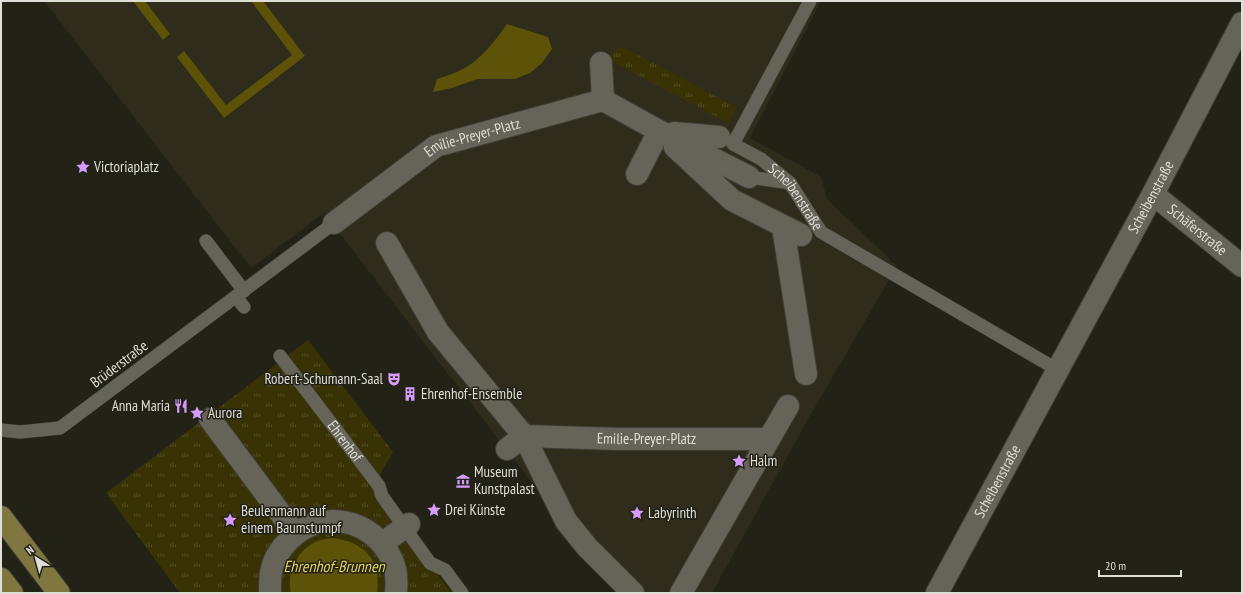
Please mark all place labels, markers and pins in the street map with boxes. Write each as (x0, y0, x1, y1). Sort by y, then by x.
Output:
place label: Victoriaplatz (93, 157, 159, 176)
place icon: Victoriaplatz (75, 159, 91, 175)
place label: Robert-Schumann-Saal (264, 369, 383, 388)
theatre icon: Robert-Schumann-Saal (386, 371, 402, 387)
place label: Ehrenhof-Ensemble (421, 384, 522, 403)
building icon: Ehrenhof-Ensemble (402, 386, 418, 402)
place label: Anna Maria (112, 396, 170, 415)
restaurant icon: Anna Maria (173, 398, 189, 414)
place label: Aurora (208, 403, 242, 422)
place icon: Aurora (189, 405, 205, 421)
place label: Halm (750, 451, 777, 470)
place icon: Halm (731, 453, 747, 469)
place label: Museum Kunstpalast (474, 462, 535, 498)
museum icon: Museum Kunstpalast (455, 473, 471, 489)
place label: Drei Künste (445, 500, 505, 519)
place label: Beulenmann auf einem Baumstumpf (241, 501, 342, 537)
place icon: Drei Künste (426, 502, 442, 518)
place label: Labyrinth (648, 503, 697, 522)
place icon: Labyrinth (629, 505, 645, 521)
place icon: Beulenmann auf einem Baumstumpf (222, 512, 238, 528)

